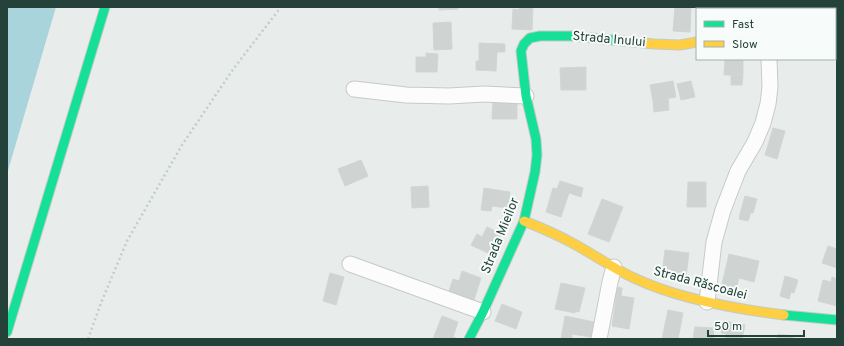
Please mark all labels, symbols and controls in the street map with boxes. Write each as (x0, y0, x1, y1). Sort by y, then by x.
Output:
legend (696, 8, 836, 60)
text: Fast (732, 17, 754, 33)
street label: Strada Inului (572, 29, 646, 51)
text: Slow (732, 37, 758, 53)
street label: Strada Mieilor (478, 196, 524, 276)
street label: Strada Răscoalei (651, 264, 749, 304)
scale bar (708, 312, 804, 338)
text: 50 m (714, 319, 742, 335)

